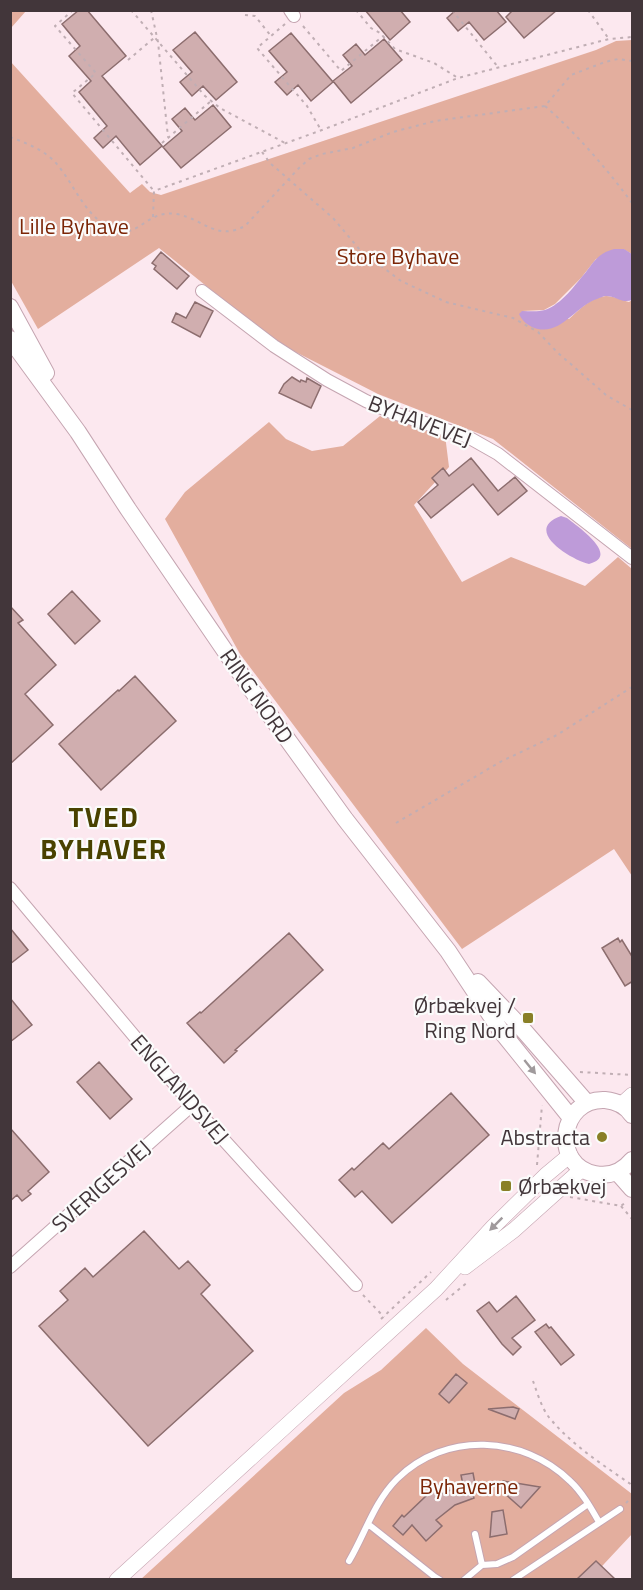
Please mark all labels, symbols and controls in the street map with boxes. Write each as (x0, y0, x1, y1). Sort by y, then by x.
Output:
park label: Lille Byhave (19, 209, 129, 243)
park label: Store Byhave (337, 239, 459, 273)
street label: BYHAVEVEJ (363, 386, 477, 456)
street label: RING NORD (212, 641, 302, 751)
district label: TVED BYHAVER (40, 795, 168, 870)
place label: Ørbækvej / Ring Nord (414, 988, 516, 1047)
marker: Ørbækvej / Ring Nord (521, 1011, 535, 1025)
street label: ENGLANDSVEJ (122, 1026, 238, 1152)
one-way arrow (524, 1059, 537, 1075)
place label: Abstracta (500, 1120, 590, 1154)
marker: Abstracta (595, 1130, 609, 1144)
street label: SVERIGESVEJ (43, 1132, 159, 1240)
place label: Ørbækvej (518, 1169, 606, 1203)
marker: Ørbækvej (499, 1179, 513, 1193)
one-way arrow (490, 1216, 504, 1230)
park label: Byhaverne (420, 1469, 518, 1503)

